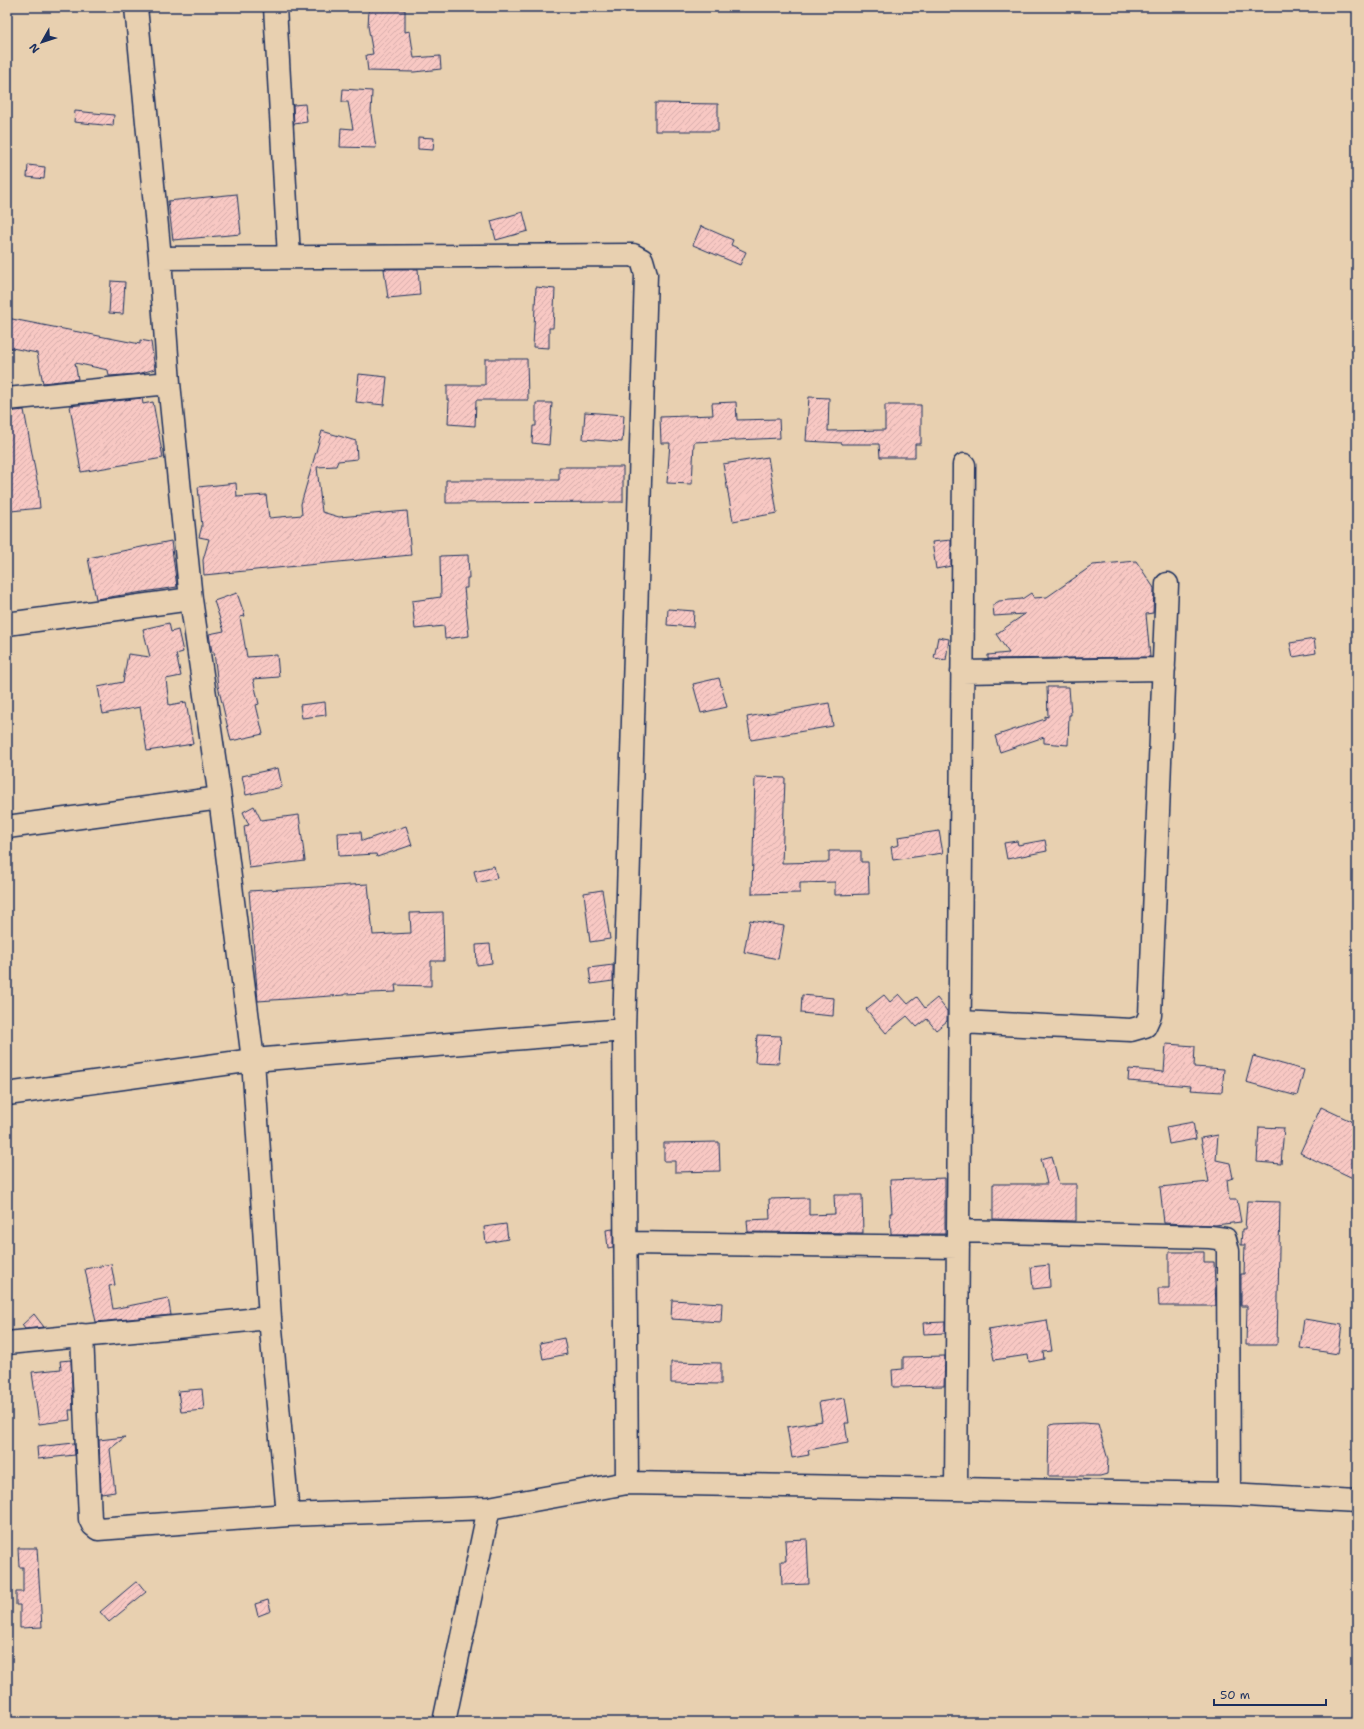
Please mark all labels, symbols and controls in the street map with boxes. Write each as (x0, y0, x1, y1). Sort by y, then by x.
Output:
north arrow (22, 22, 62, 62)
text: N (26, 40, 43, 56)
scale bar (1214, 1681, 1326, 1707)
text: 50 m (1220, 1687, 1250, 1703)

